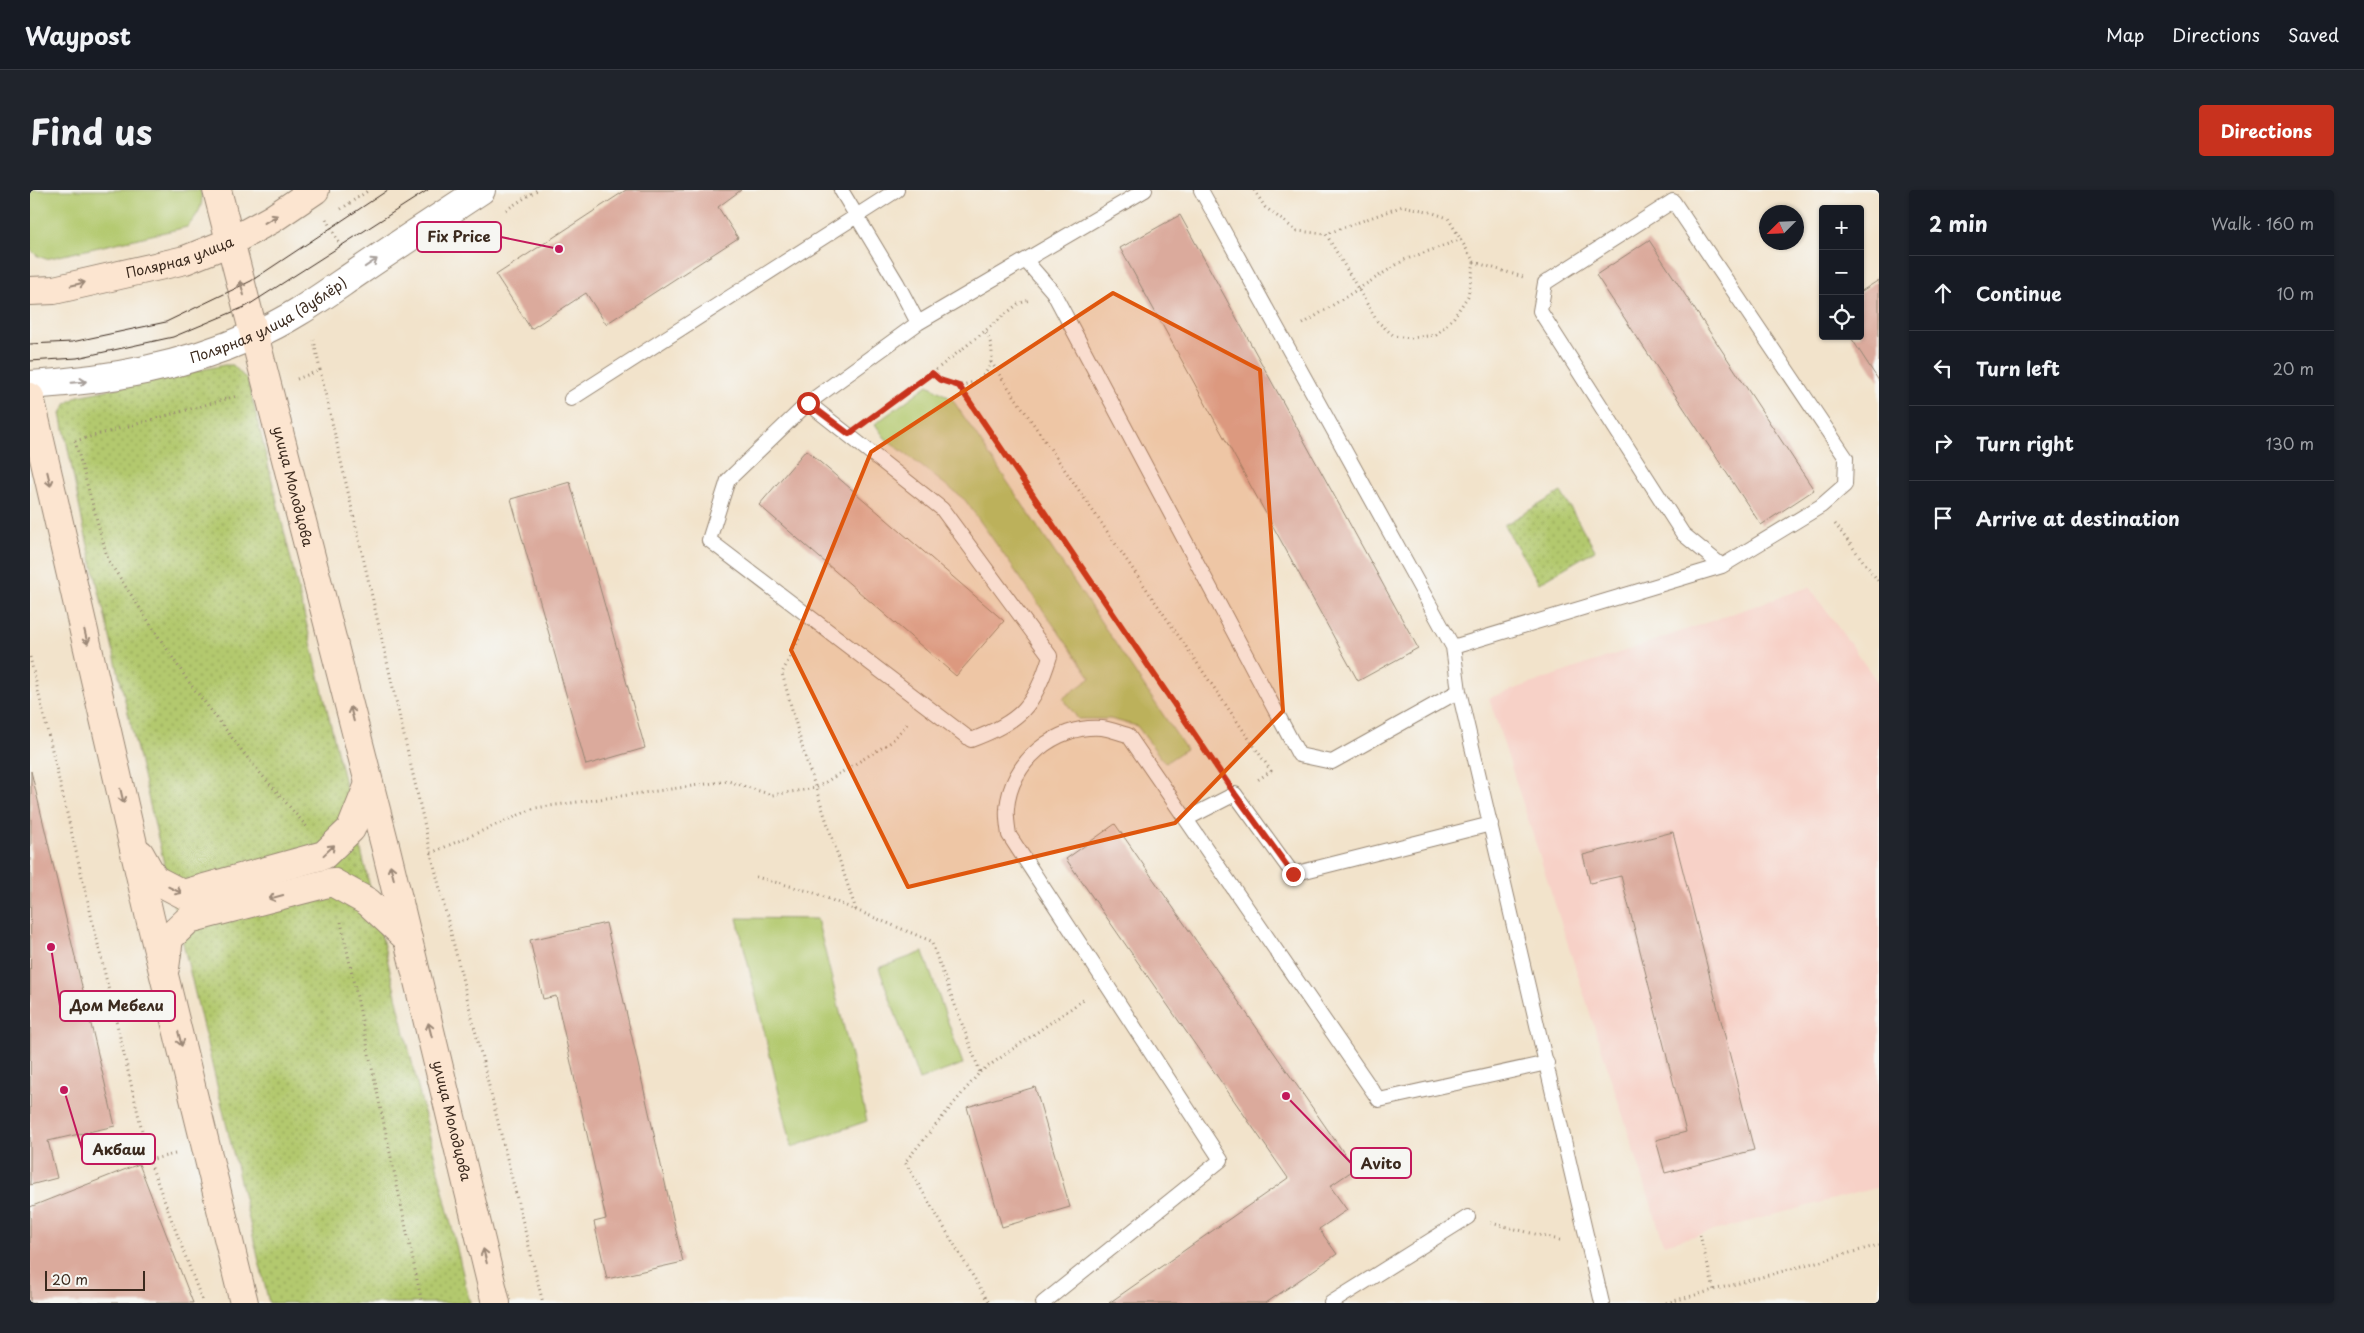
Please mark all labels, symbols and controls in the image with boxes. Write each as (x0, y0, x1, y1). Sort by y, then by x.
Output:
text: Waypost (25, 17, 131, 53)
text: Map (2106, 21, 2144, 48)
text: Directions (2172, 21, 2260, 48)
text: Saved (2288, 21, 2339, 48)
text: Find us (30, 104, 152, 157)
button: Directions (2199, 105, 2334, 156)
north arrow (1759, 205, 1804, 250)
map controls (1819, 205, 1864, 340)
button: + (1819, 205, 1864, 250)
text: 2 min (1929, 207, 1988, 239)
text: Walk · 160 m (2211, 211, 2314, 235)
one-way arrow (264, 213, 278, 223)
callout: Fix Price (417, 222, 501, 252)
text: Fix Price (427, 224, 491, 247)
street label: Полярная улица (124, 231, 237, 283)
button: − (1819, 250, 1864, 295)
one-way arrow (364, 258, 378, 268)
street label: Полярная улица (дублёр) (187, 272, 351, 368)
one-way arrow (70, 279, 86, 288)
icon: ahead (1929, 279, 1957, 307)
text: Continue (1976, 279, 2062, 307)
one-way arrow (237, 281, 246, 297)
text: 10 m (2277, 281, 2314, 305)
button: locate (1819, 295, 1864, 340)
icon: left (1929, 354, 1957, 382)
text: Turn left (1976, 354, 2060, 382)
text: 20 m (2273, 356, 2314, 380)
one-way arrow (70, 377, 86, 386)
route start (797, 392, 820, 415)
street label: улица Молодцова (268, 424, 319, 549)
icon: right (1929, 429, 1957, 457)
text: Turn right (1976, 429, 2074, 457)
text: 130 m (2266, 431, 2314, 455)
one-way arrow (45, 470, 54, 486)
icon: arrive (1929, 504, 1957, 532)
text: Arrive at destination (1976, 504, 2180, 532)
one-way arrow (81, 629, 91, 645)
one-way arrow (346, 707, 356, 723)
one-way arrow (118, 787, 127, 803)
one-way arrow (323, 844, 336, 856)
route end (1282, 863, 1305, 886)
one-way arrow (386, 864, 396, 880)
one-way arrow (167, 885, 182, 895)
one-way arrow (268, 893, 284, 902)
callout: Дом Мебели (60, 991, 175, 1021)
text: Дом Мебели (69, 993, 164, 1016)
one-way arrow (425, 1022, 434, 1038)
one-way arrow (176, 1030, 185, 1046)
street label: улица Молодцова (428, 1058, 477, 1184)
callout: Акбаш (82, 1134, 155, 1164)
text: Акбаш (91, 1137, 146, 1160)
callout: Avito (1351, 1148, 1411, 1178)
text: Avito (1361, 1151, 1401, 1174)
one-way arrow (480, 1248, 489, 1264)
scale bar (45, 1268, 145, 1291)
text: 20 m (52, 1269, 88, 1290)

